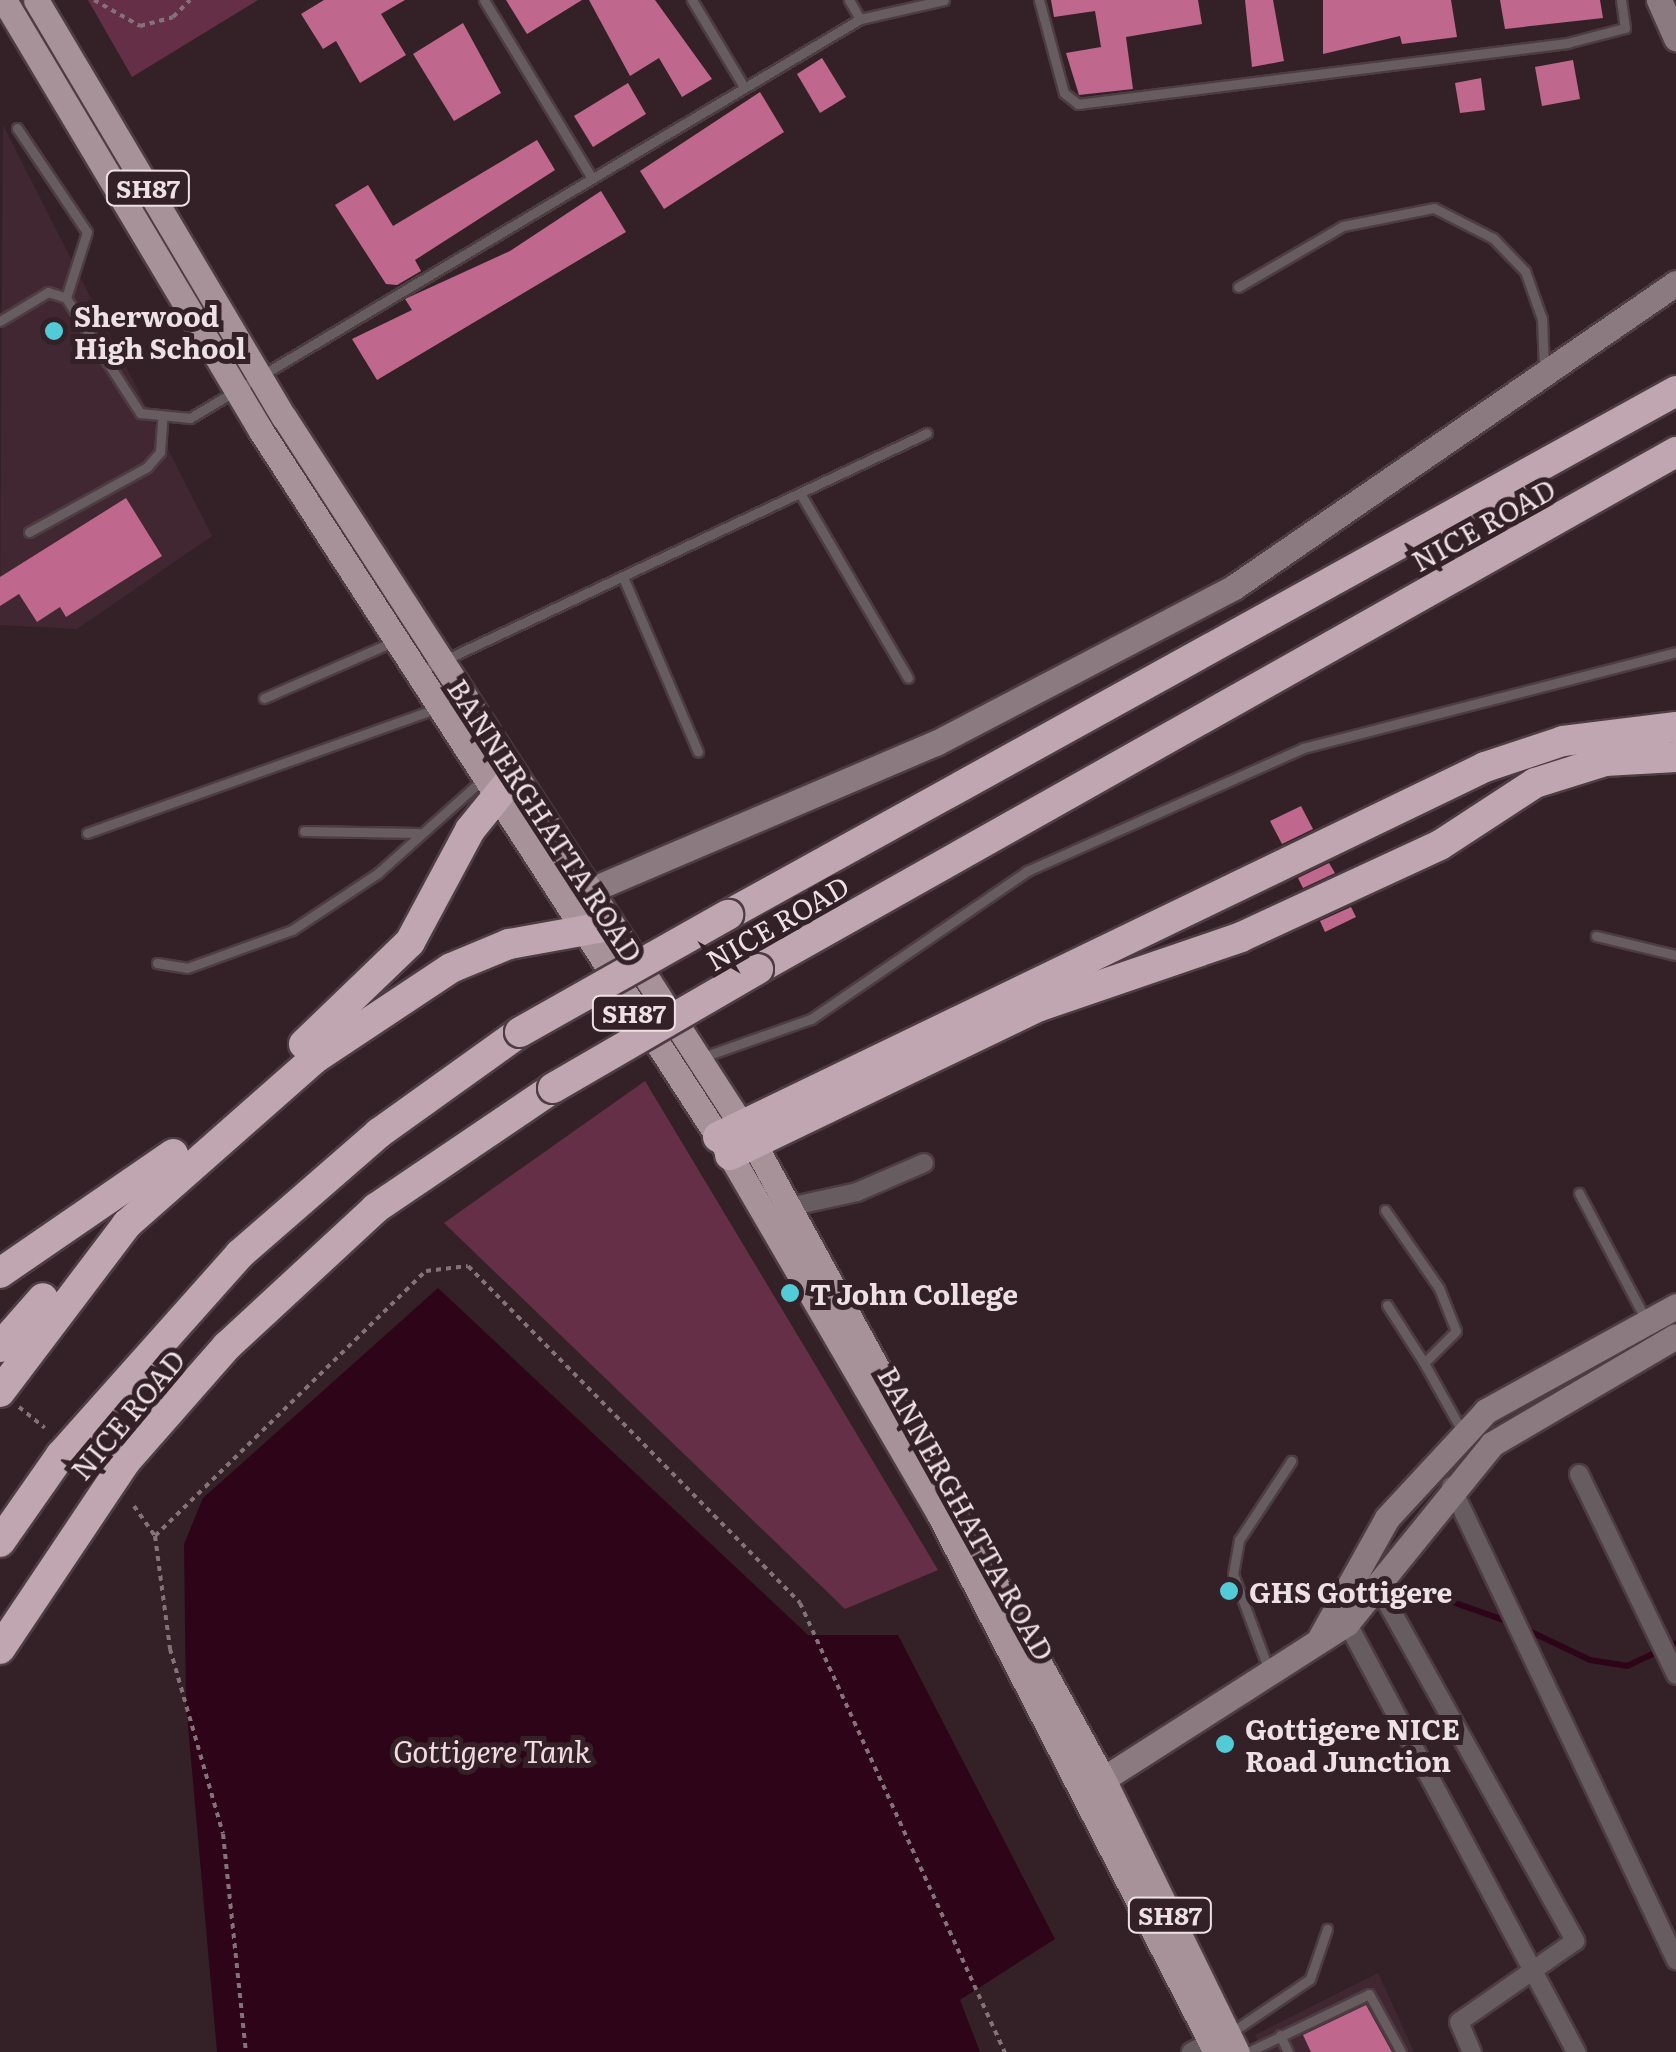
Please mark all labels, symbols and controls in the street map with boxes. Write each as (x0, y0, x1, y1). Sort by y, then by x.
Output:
road number: SH87 (106, 168, 190, 208)
place label: Sherwood High School (74, 298, 246, 364)
marker: Sherwood High School (43, 320, 65, 342)
street label: NICE ROAD (1405, 471, 1561, 577)
street label: BANNERGHATTA ROAD (442, 672, 650, 968)
street label: NICE ROAD (700, 868, 854, 976)
road number: SH87 (592, 993, 676, 1033)
place label: T John College (810, 1276, 1018, 1310)
marker: T John College (779, 1282, 801, 1304)
street label: NICE ROAD (63, 1342, 191, 1486)
street label: BANNERGHATTA ROAD (872, 1360, 1062, 1666)
place label: GHS Gottigere (1249, 1574, 1452, 1608)
marker: GHS Gottigere (1218, 1580, 1240, 1602)
place label: Gottigere NICE Road Junction (1245, 1711, 1460, 1777)
water label: Gottigere Tank (393, 1732, 591, 1768)
marker: Gottigere NICE Road Junction (1214, 1733, 1236, 1755)
road number: SH87 (1128, 1895, 1212, 1935)

